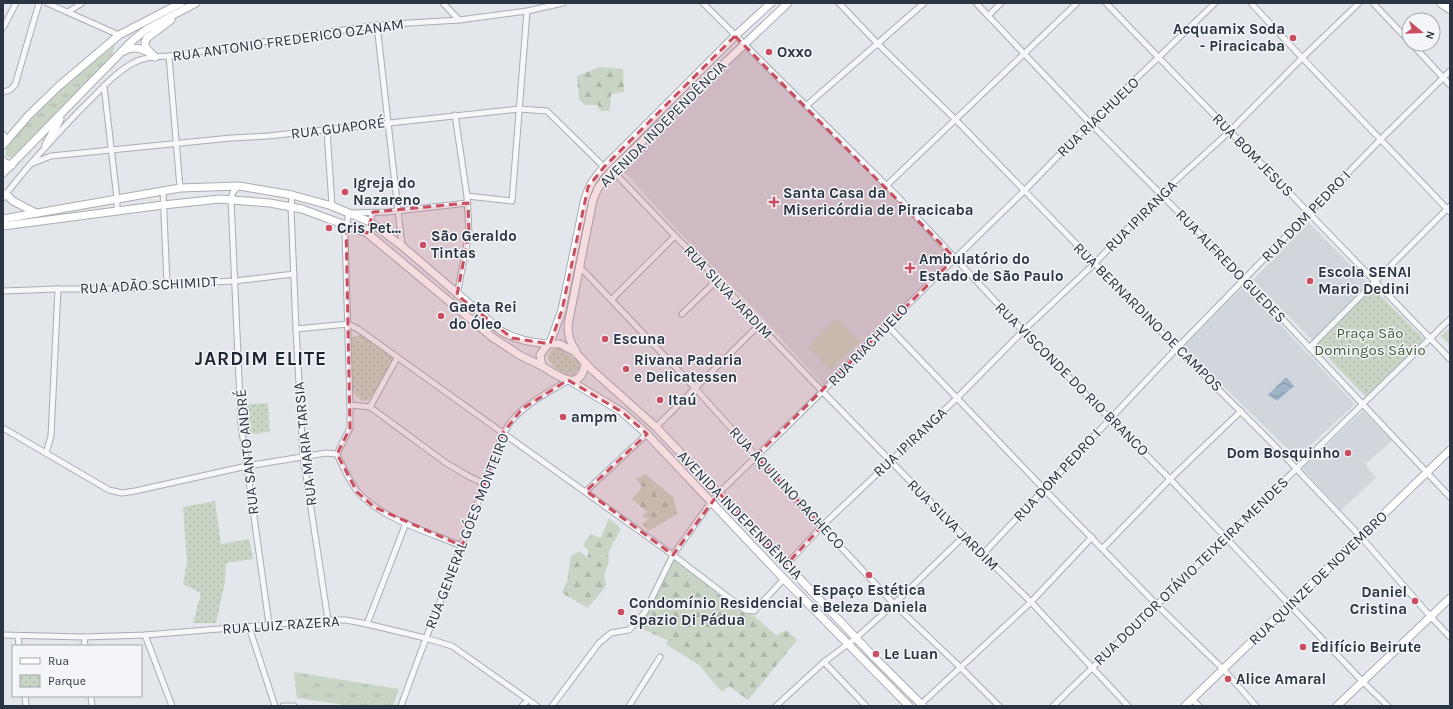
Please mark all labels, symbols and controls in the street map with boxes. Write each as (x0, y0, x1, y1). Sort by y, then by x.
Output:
north arrow (1401, 12, 1441, 52)
street label: RUA ANTONIO FREDERICO OZANAM (171, 15, 405, 65)
place label: Acquamix Soda - Piracicaba (1173, 20, 1285, 55)
text: N (1423, 29, 1437, 41)
marker: Acquamix Soda - Piracicaba (1288, 33, 1298, 43)
place label: Oxxo (777, 43, 812, 61)
marker: Oxxo (764, 47, 774, 57)
street label: AVENIDA INDEPENDÊNCIA (596, 57, 730, 191)
street label: RUA RIACHUELO (1053, 73, 1143, 161)
street label: RUA BOM JESUS (1209, 110, 1297, 200)
street label: RUA GUAPORÉ (290, 113, 386, 143)
street label: RUA DOM PEDRO I (1258, 166, 1354, 266)
place label: Igreja do Nazareno (353, 174, 420, 209)
street label: RUA IPIRANGA (1101, 176, 1181, 256)
place label: Santa Casa da Misericórdia de Piracicaba (783, 184, 974, 219)
marker: Igreja do Nazareno (340, 187, 350, 197)
marker: Santa Casa da Misericórdia de Piracicaba (768, 196, 780, 208)
street label: RUA ALFREDO GUEDES (1172, 206, 1290, 326)
place label: Cris Pet... (337, 219, 401, 237)
marker: Cris Pet... (324, 223, 334, 233)
place label: São Geraldo Tintas (431, 227, 517, 262)
street label: RUA BERNARDINO DE CAMPOS (1070, 239, 1226, 395)
marker: São Geraldo Tintas (418, 240, 428, 250)
street label: RUA SILVA JARDIM (680, 241, 776, 343)
place label: Ambulatório do Estado de São Paulo (919, 250, 1063, 285)
marker: Ambulatório do Estado de São Paulo (904, 262, 916, 274)
place label: Escola SENAI Mario Dedini (1318, 263, 1411, 298)
street label: RUA ADÃO SCHIMIDT (79, 272, 219, 298)
marker: Escola SENAI Mario Dedini (1305, 276, 1315, 286)
place label: Gaeta Rei do Óleo (449, 298, 517, 333)
street label: RUA VISCONDE DO RIO BRANCO (991, 298, 1153, 460)
street label: RUA RIACHUELO (824, 300, 912, 390)
marker: Gaeta Rei do Óleo (436, 311, 446, 321)
park label: Praça São Domingos Sávio (1314, 324, 1426, 359)
place label: Escuna (613, 330, 665, 348)
marker: Escuna (600, 334, 610, 344)
district label: JARDIM ELITE (195, 348, 327, 370)
place label: Rivana Padaria e Delicatessen (634, 351, 742, 386)
marker: Rivana Padaria e Delicatessen (621, 364, 631, 374)
street label: RUA MARIA TARSIA (289, 381, 320, 507)
street label: RUA SANTO ANDRÉ (231, 388, 263, 516)
place label: Itaú (668, 391, 697, 409)
marker: Itaú (655, 395, 665, 405)
street label: RUA IPIRANGA (869, 403, 951, 481)
place label: ampm (571, 408, 617, 426)
marker: ampm (558, 412, 568, 422)
street label: RUA AQUILINO PACHECO (725, 423, 849, 553)
street label: RUA DOM PEDRO I (1009, 425, 1105, 525)
street label: RUA GENERAL GÓES MONTEIRO (421, 430, 513, 632)
place label: Dom Bosquinho (1226, 444, 1340, 462)
street label: AVENIDA INDEPENDÊNCIA (674, 447, 806, 583)
marker: Dom Bosquinho (1343, 448, 1353, 458)
street label: RUA DOUTOR OTÁVIO TEIXEIRA MENDES (1090, 473, 1292, 669)
street label: RUA SILVA JARDIM (904, 476, 1002, 574)
street label: RUA QUINZE DE NOVEMBRO (1245, 507, 1391, 649)
marker: Espaço Estética e Beleza Daniela (864, 570, 874, 580)
place label: Espaço Estética e Beleza Daniela (811, 581, 927, 616)
place label: Daniel Cristina (1350, 583, 1407, 618)
place label: Condomínio Residencial Spazio Di Pádua (629, 594, 803, 629)
marker: Daniel Cristina (1410, 596, 1420, 606)
marker: Condomínio Residencial Spazio Di Pádua (616, 607, 626, 617)
street label: RUA LUIZ RAZERA (222, 612, 341, 638)
place label: Edifício Beirute (1311, 638, 1421, 656)
marker: Edifício Beirute (1298, 642, 1308, 652)
legend (12, 645, 142, 697)
place label: Le Luan (884, 645, 938, 663)
marker: Le Luan (871, 649, 881, 659)
text: Rua (48, 654, 69, 668)
place label: Alice Amaral (1236, 670, 1326, 688)
text: Parque (48, 674, 86, 688)
marker: Alice Amaral (1223, 674, 1233, 684)

